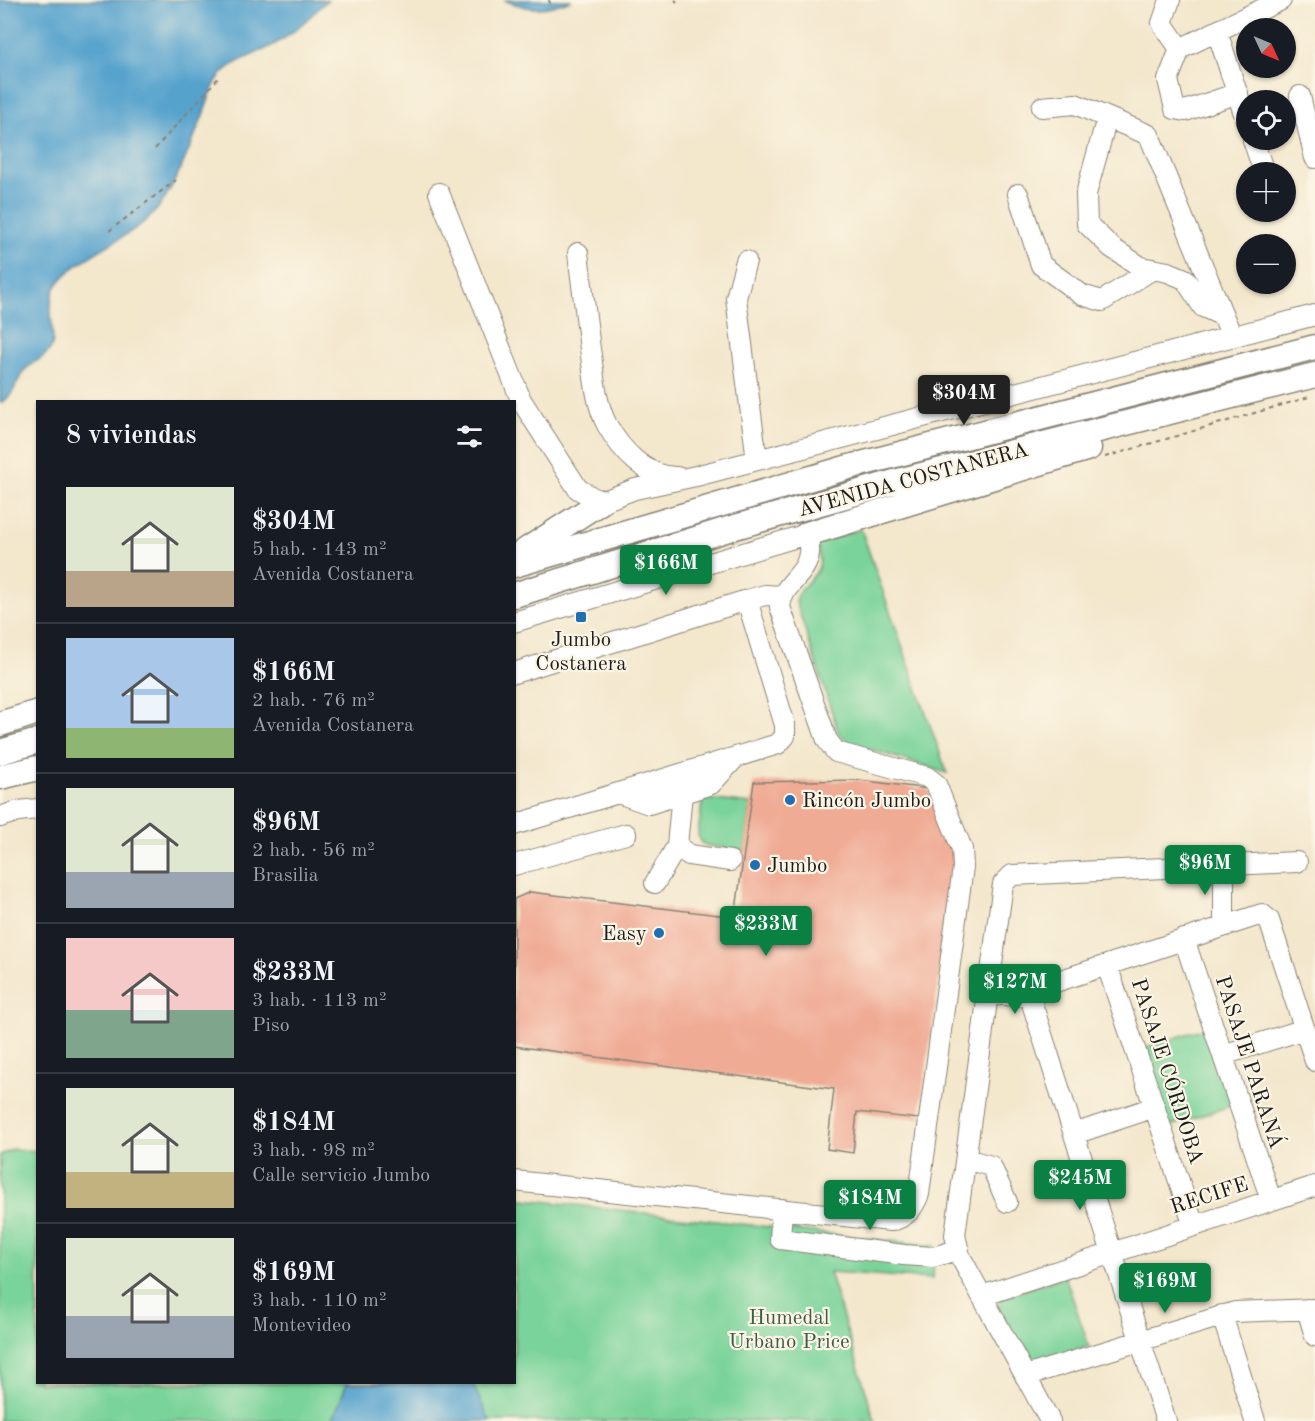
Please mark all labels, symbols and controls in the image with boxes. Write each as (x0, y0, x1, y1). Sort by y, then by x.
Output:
north arrow (1236, 18, 1296, 78)
map controls (1236, 18, 1296, 294)
button: locate (1236, 90, 1296, 150)
button: + (1236, 162, 1296, 222)
button: − (1236, 234, 1296, 294)
pin: $304M (922, 375, 1006, 426)
text: $304M (932, 384, 996, 404)
icon: filters (453, 420, 486, 453)
text: 8 viviendas (66, 423, 196, 449)
street label: AVENIDA COSTANERA (796, 440, 1031, 521)
text: $304M (252, 509, 335, 535)
icon: home (114, 511, 186, 583)
text: 5 hab. · 143 m² (252, 540, 386, 560)
pin: $166M (624, 545, 708, 596)
text: $166M (634, 554, 698, 574)
text: Avenida Costanera (252, 565, 414, 585)
marker: Jumbo Costanera (574, 610, 588, 624)
place label: Jumbo Costanera (535, 630, 627, 675)
text: $166M (252, 660, 335, 686)
icon: home (114, 662, 186, 734)
text: 2 hab. · 76 m² (252, 691, 375, 711)
text: Avenida Costanera (252, 716, 414, 736)
place label: Rincón Jumbo (802, 791, 931, 812)
marker: Rincón Jumbo (783, 793, 797, 807)
text: $96M (252, 810, 320, 836)
icon: home (114, 812, 186, 884)
text: 2 hab. · 56 m² (252, 841, 375, 861)
pin: $96M (1169, 845, 1241, 896)
text: $96M (1179, 854, 1231, 874)
place label: Jumbo (767, 856, 827, 877)
marker: Jumbo (748, 858, 762, 872)
text: Brasilia (252, 866, 319, 886)
pin: $233M (724, 906, 808, 957)
text: $233M (734, 915, 798, 935)
place label: Easy (602, 924, 647, 945)
marker: Easy (652, 926, 666, 940)
text: $233M (252, 960, 335, 986)
icon: home (114, 962, 186, 1034)
pin: $127M (973, 964, 1057, 1015)
street label: PASAJE PARANÁ (1211, 972, 1290, 1152)
text: $127M (983, 973, 1047, 993)
street label: PASAJE CÓRDOBA (1127, 975, 1211, 1167)
text: 3 hab. · 113 m² (252, 991, 386, 1011)
text: Piso (252, 1016, 290, 1036)
text: $184M (252, 1110, 335, 1136)
icon: home (114, 1112, 186, 1184)
text: 3 hab. · 98 m² (252, 1141, 375, 1161)
pin: $245M (1038, 1160, 1122, 1211)
text: Calle servicio Jumbo (252, 1166, 430, 1186)
text: $245M (1048, 1169, 1112, 1189)
street label: RECIFE (1168, 1174, 1251, 1219)
pin: $184M (828, 1180, 912, 1231)
text: $184M (838, 1189, 902, 1209)
text: $169M (252, 1260, 335, 1286)
icon: home (114, 1262, 186, 1334)
pin: $169M (1123, 1263, 1207, 1314)
text: $169M (1133, 1272, 1197, 1292)
text: 3 hab. · 110 m² (252, 1291, 386, 1311)
park label: Humedal Urbano Price (728, 1308, 850, 1353)
text: Montevideo (252, 1316, 351, 1336)

